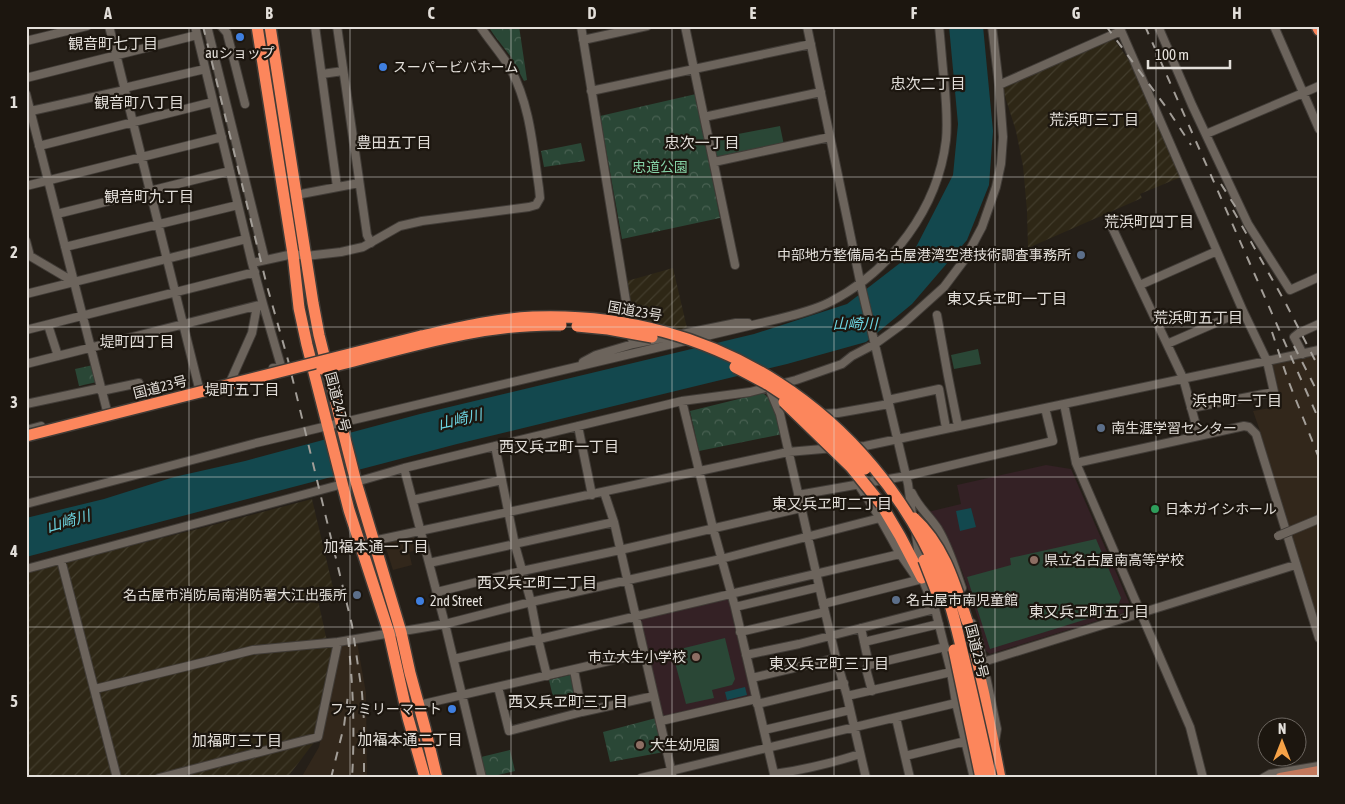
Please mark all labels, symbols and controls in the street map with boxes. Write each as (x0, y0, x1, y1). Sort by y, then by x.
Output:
text: A (103, 4, 112, 22)
text: B (265, 4, 273, 22)
text: C (427, 4, 435, 22)
text: D (588, 4, 597, 22)
text: E (750, 4, 757, 22)
text: F (911, 4, 918, 22)
text: G (1072, 4, 1081, 22)
text: H (1232, 4, 1242, 22)
marker: auショップ (234, 31, 246, 43)
district label: 観音町七丁目 (68, 35, 158, 52)
scale bar (1148, 38, 1230, 70)
place label: auショップ (205, 45, 275, 61)
text: 100 m (1155, 46, 1189, 63)
place label: スーパービバホーム (393, 59, 518, 75)
marker: スーパービバホーム (377, 61, 389, 73)
district label: 忠次二丁目 (890, 75, 966, 92)
text: 1 (10, 93, 18, 111)
district label: 観音町八丁目 (94, 94, 184, 111)
district label: 荒浜町三丁目 (1049, 111, 1139, 128)
district label: 豊田五丁目 (356, 134, 432, 151)
district label: 忠次一丁目 (664, 134, 740, 151)
park label: 忠道公園 (632, 159, 688, 175)
district label: 観音町九丁目 (104, 188, 194, 205)
district label: 荒浜町四丁目 (1104, 213, 1194, 230)
text: 2 (10, 243, 18, 261)
place label: 中部地方整備局名古屋港湾空港技術調査事務所 (777, 247, 1071, 263)
marker: 中部地方整備局名古屋港湾空港技術調査事務所 (1075, 249, 1087, 261)
district label: 東又兵ヱ町一丁目 (947, 290, 1067, 307)
street label: 国道23号 (606, 298, 664, 324)
district label: 荒浜町五丁目 (1153, 309, 1243, 326)
water label: 山崎川 (832, 315, 879, 332)
district label: 堤町四丁目 (99, 333, 175, 350)
street label: 国道247号 (322, 370, 354, 434)
street label: 国道23号 (131, 373, 189, 401)
district label: 堤町五丁目 (204, 381, 280, 398)
district label: 浜中町一丁目 (1192, 392, 1282, 409)
text: 3 (10, 393, 18, 411)
water label: 山崎川 (436, 405, 486, 432)
place label: 南生涯学習センター (1111, 420, 1237, 436)
marker: 南生涯学習センター (1095, 422, 1107, 434)
district label: 西又兵ヱ町一丁目 (499, 438, 619, 455)
district label: 東又兵ヱ町二丁目 (772, 495, 892, 512)
place label: 日本ガイシホール (1165, 501, 1277, 517)
marker: 日本ガイシホール (1149, 503, 1161, 515)
water label: 山崎川 (44, 506, 94, 535)
district label: 加福本通一丁目 (323, 538, 429, 555)
text: 4 (9, 542, 18, 560)
place label: 県立名古屋南高等学校 (1044, 552, 1184, 568)
marker: 県立名古屋南高等学校 (1028, 554, 1040, 566)
district label: 西又兵ヱ町二丁目 (477, 574, 597, 591)
place label: 名古屋市消防局南消防署大江出張所 (123, 587, 347, 603)
marker: 名古屋市消防局南消防署大江出張所 (351, 589, 363, 601)
place label: 名古屋市南児童館 (906, 592, 1018, 608)
place label: 2nd Street (430, 593, 483, 609)
marker: 名古屋市南児童館 (890, 594, 902, 606)
marker: 2nd Street (414, 595, 426, 607)
district label: 東又兵ヱ町五丁目 (1029, 603, 1149, 620)
street label: 国道23号 (963, 622, 991, 680)
place label: 市立大生小学校 (588, 649, 686, 665)
marker: 市立大生小学校 (690, 651, 702, 663)
district label: 東又兵ヱ町三丁目 (769, 655, 889, 672)
text: 5 (10, 692, 18, 710)
district label: 西又兵ヱ町三丁目 (508, 693, 628, 710)
place label: ファミリーマート (330, 701, 442, 717)
marker: ファミリーマート (446, 703, 458, 715)
north arrow (1258, 716, 1308, 766)
text: N (1278, 721, 1286, 737)
district label: 加福本通二丁目 (357, 731, 463, 748)
district label: 加福町三丁目 (192, 732, 282, 749)
place label: 大生幼児園 (650, 737, 720, 753)
marker: 大生幼児園 (634, 739, 646, 751)

